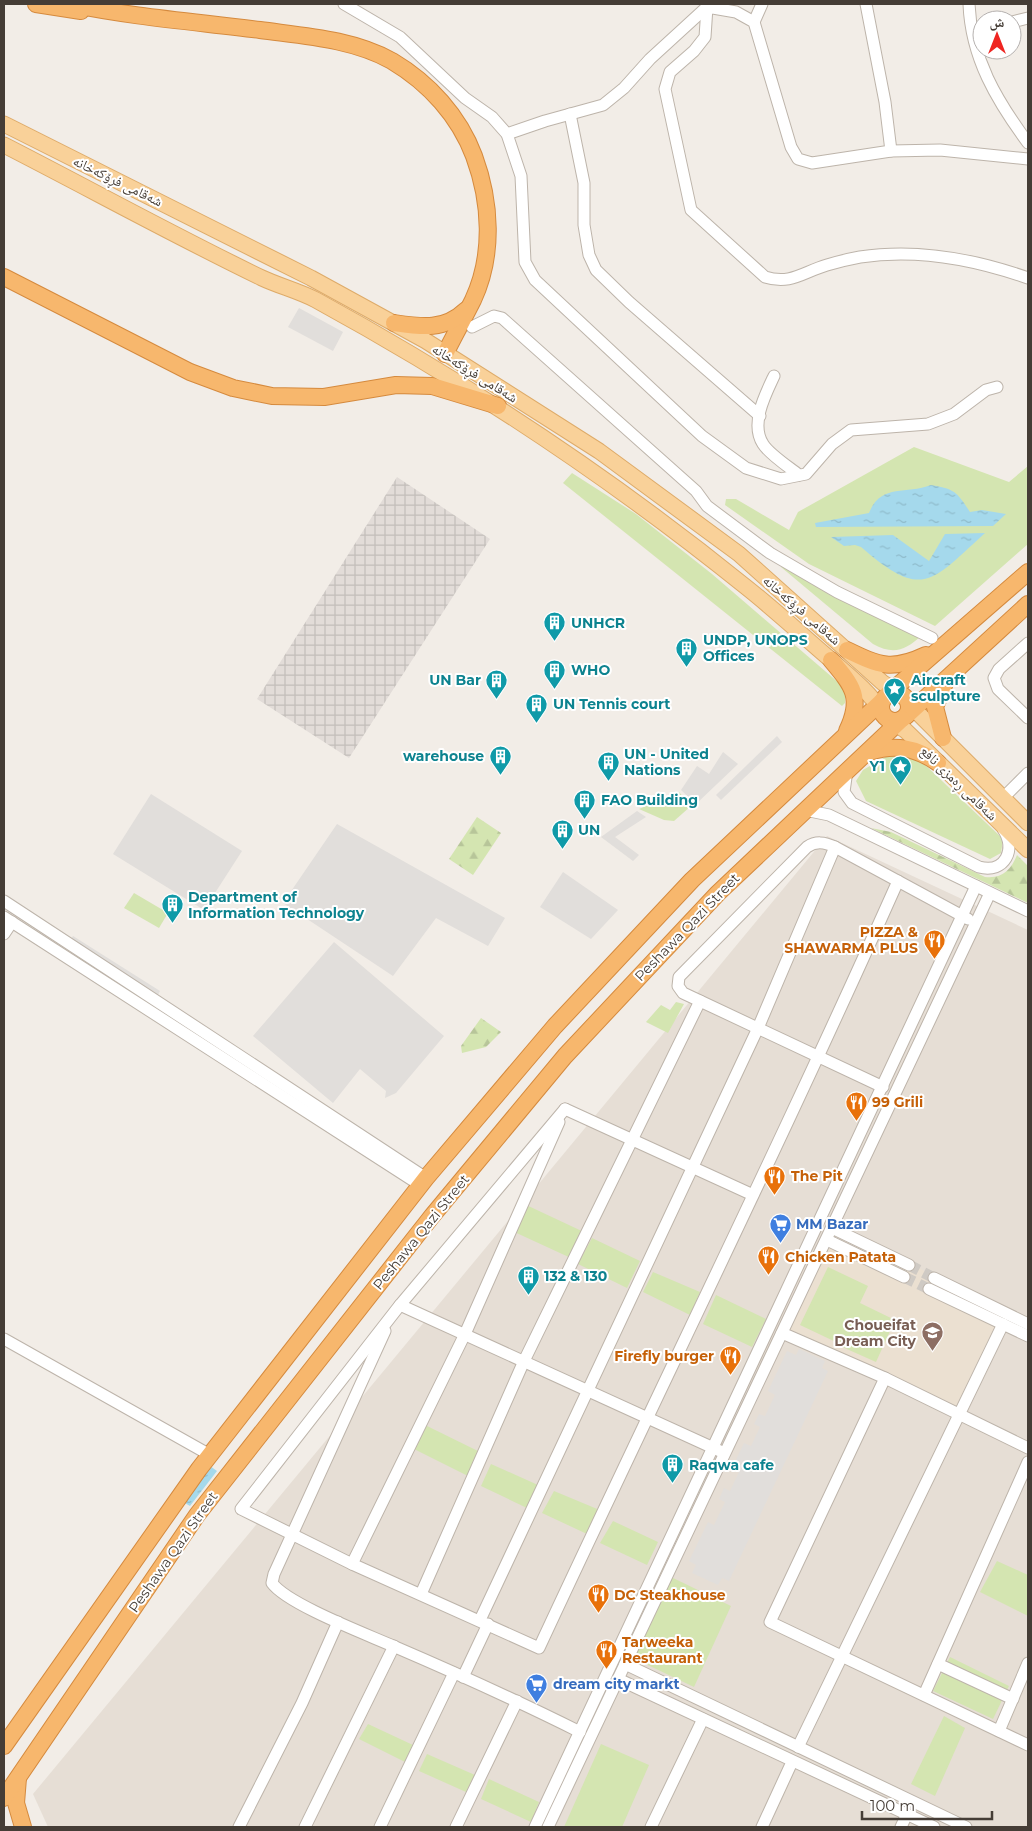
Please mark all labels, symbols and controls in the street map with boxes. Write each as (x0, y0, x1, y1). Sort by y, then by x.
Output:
north arrow (972, 10, 1022, 60)
text: ش (990, 13, 1005, 31)
street label: شەقامی فڕۆکەخانە (69, 152, 166, 213)
street label: شەقامی فڕۆکەخانە (427, 340, 521, 409)
street label: شەقامی فڕۆکەخانە (757, 571, 845, 651)
building icon: UNHCR (543, 611, 567, 642)
place label: UNHCR (571, 614, 625, 632)
place label: UNDP, UNOPS Offices (703, 631, 808, 665)
building icon: UNDP, UNOPS Offices (675, 636, 699, 667)
building icon: WHO (543, 658, 567, 689)
place label: WHO (571, 661, 610, 679)
building icon: UN Bar (485, 668, 509, 699)
place label: UN Bar (429, 671, 481, 689)
place label: Aircraft sculpture (910, 671, 981, 705)
place icon: Aircraft sculpture (883, 676, 907, 707)
building icon: UN Tennis court (525, 692, 549, 723)
place label: UN Tennis court (553, 695, 670, 713)
street label: شەقامی ڕەمزی نافع (915, 742, 1001, 826)
building icon: warehouse (488, 744, 512, 775)
place label: UN - United Nations (624, 745, 709, 779)
place label: warehouse (403, 747, 484, 765)
building icon: UN - United Nations (596, 750, 620, 781)
place icon: Y1 (889, 754, 913, 785)
place label: Y1 (869, 757, 885, 775)
building icon: FAO Building (573, 788, 597, 819)
place label: FAO Building (601, 791, 698, 809)
building icon: UN (550, 818, 574, 849)
place label: UN (578, 821, 600, 839)
street label: Peshawa Qazi Street (631, 869, 744, 985)
place label: Department of Information Technology (188, 888, 365, 922)
building icon: Department of Information Technology (160, 893, 184, 924)
place label: PIZZA & SHAWARMA PLUS (784, 923, 918, 957)
restaurant icon: PIZZA & SHAWARMA PLUS (922, 928, 946, 959)
restaurant icon: 99 Grili (844, 1090, 868, 1121)
place label: 99 Grili (872, 1093, 923, 1111)
restaurant icon: The Pit (763, 1164, 787, 1195)
place label: The Pit (791, 1167, 843, 1185)
street label: Peshawa Qazi Street (369, 1170, 473, 1293)
supermarket icon: MM Bazar (768, 1212, 792, 1243)
place label: MM Bazar (796, 1215, 868, 1233)
restaurant icon: Chicken Patata (757, 1245, 781, 1276)
place label: Chicken Patata (785, 1248, 896, 1266)
building icon: 132 & 130 (516, 1264, 540, 1295)
place label: 132 & 130 (544, 1267, 607, 1285)
place label: Choueifat Dream City (834, 1316, 917, 1350)
school or university icon: Choueifat Dream City (920, 1321, 944, 1352)
restaurant icon: Firefly burger (718, 1344, 742, 1375)
place label: Firefly burger (614, 1347, 714, 1365)
building icon: Raqwa cafe (661, 1453, 685, 1484)
place label: Raqwa cafe (689, 1456, 774, 1474)
street label: Peshawa Qazi Street (124, 1488, 222, 1616)
restaurant icon: DC Steakhouse (586, 1583, 610, 1614)
place label: DC Steakhouse (614, 1586, 726, 1604)
place label: Tarweeka Restaurant (622, 1633, 703, 1667)
restaurant icon: Tarweeka Restaurant (594, 1638, 618, 1669)
supermarket icon: dream city markt (525, 1672, 549, 1703)
place label: dream city markt (553, 1675, 680, 1693)
scale bar (862, 1788, 992, 1820)
text: 100 m (870, 1796, 915, 1815)

